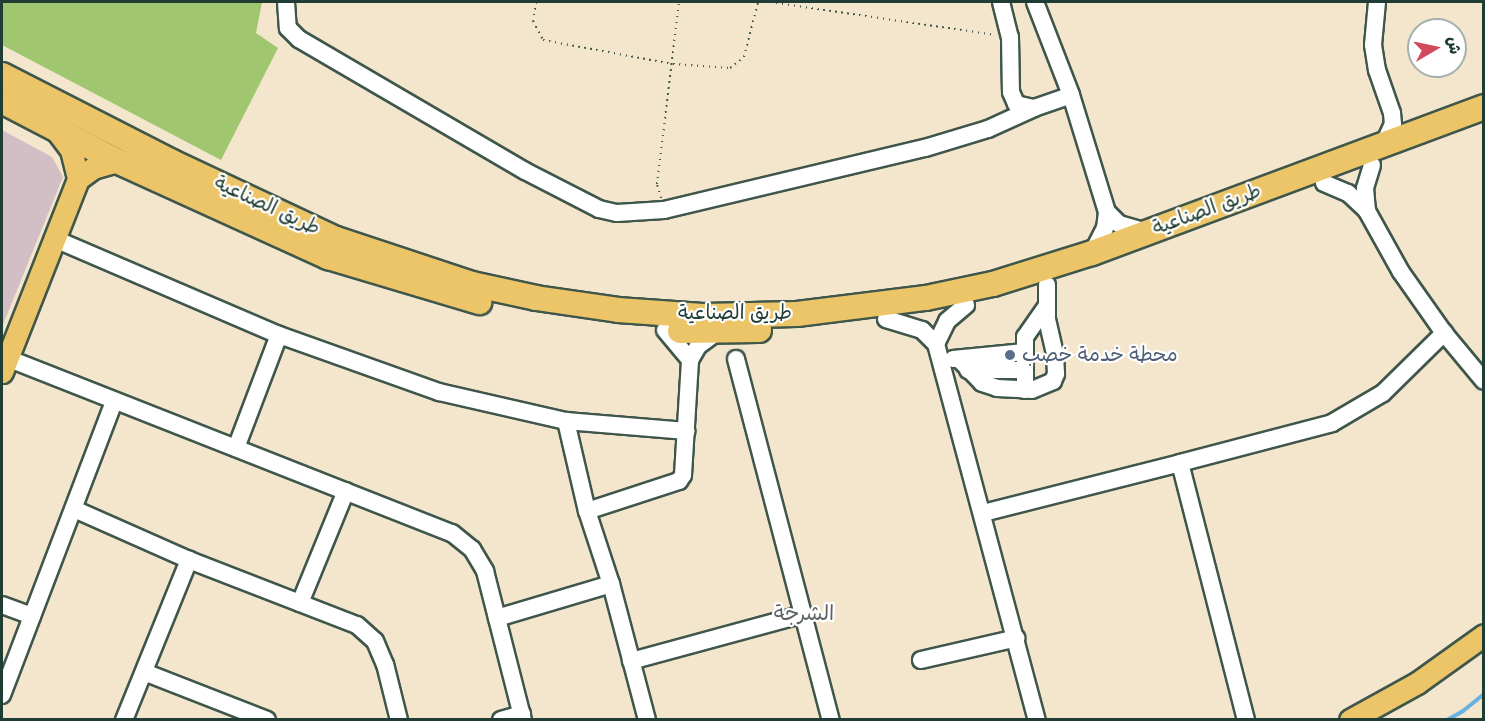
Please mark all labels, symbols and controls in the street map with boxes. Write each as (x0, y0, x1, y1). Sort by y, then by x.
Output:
north arrow (1407, 18, 1467, 78)
text: ش (1442, 35, 1465, 56)
street label: طريق الصناعية (210, 171, 324, 241)
street label: طريق الصناعية (1149, 179, 1265, 241)
street label: طريق الصناعية (678, 301, 792, 325)
place label: محطة خدمة خصب (1022, 343, 1178, 367)
marker: محطة خدمة خصب (1003, 348, 1017, 362)
district label: الشرجة (774, 601, 834, 627)

